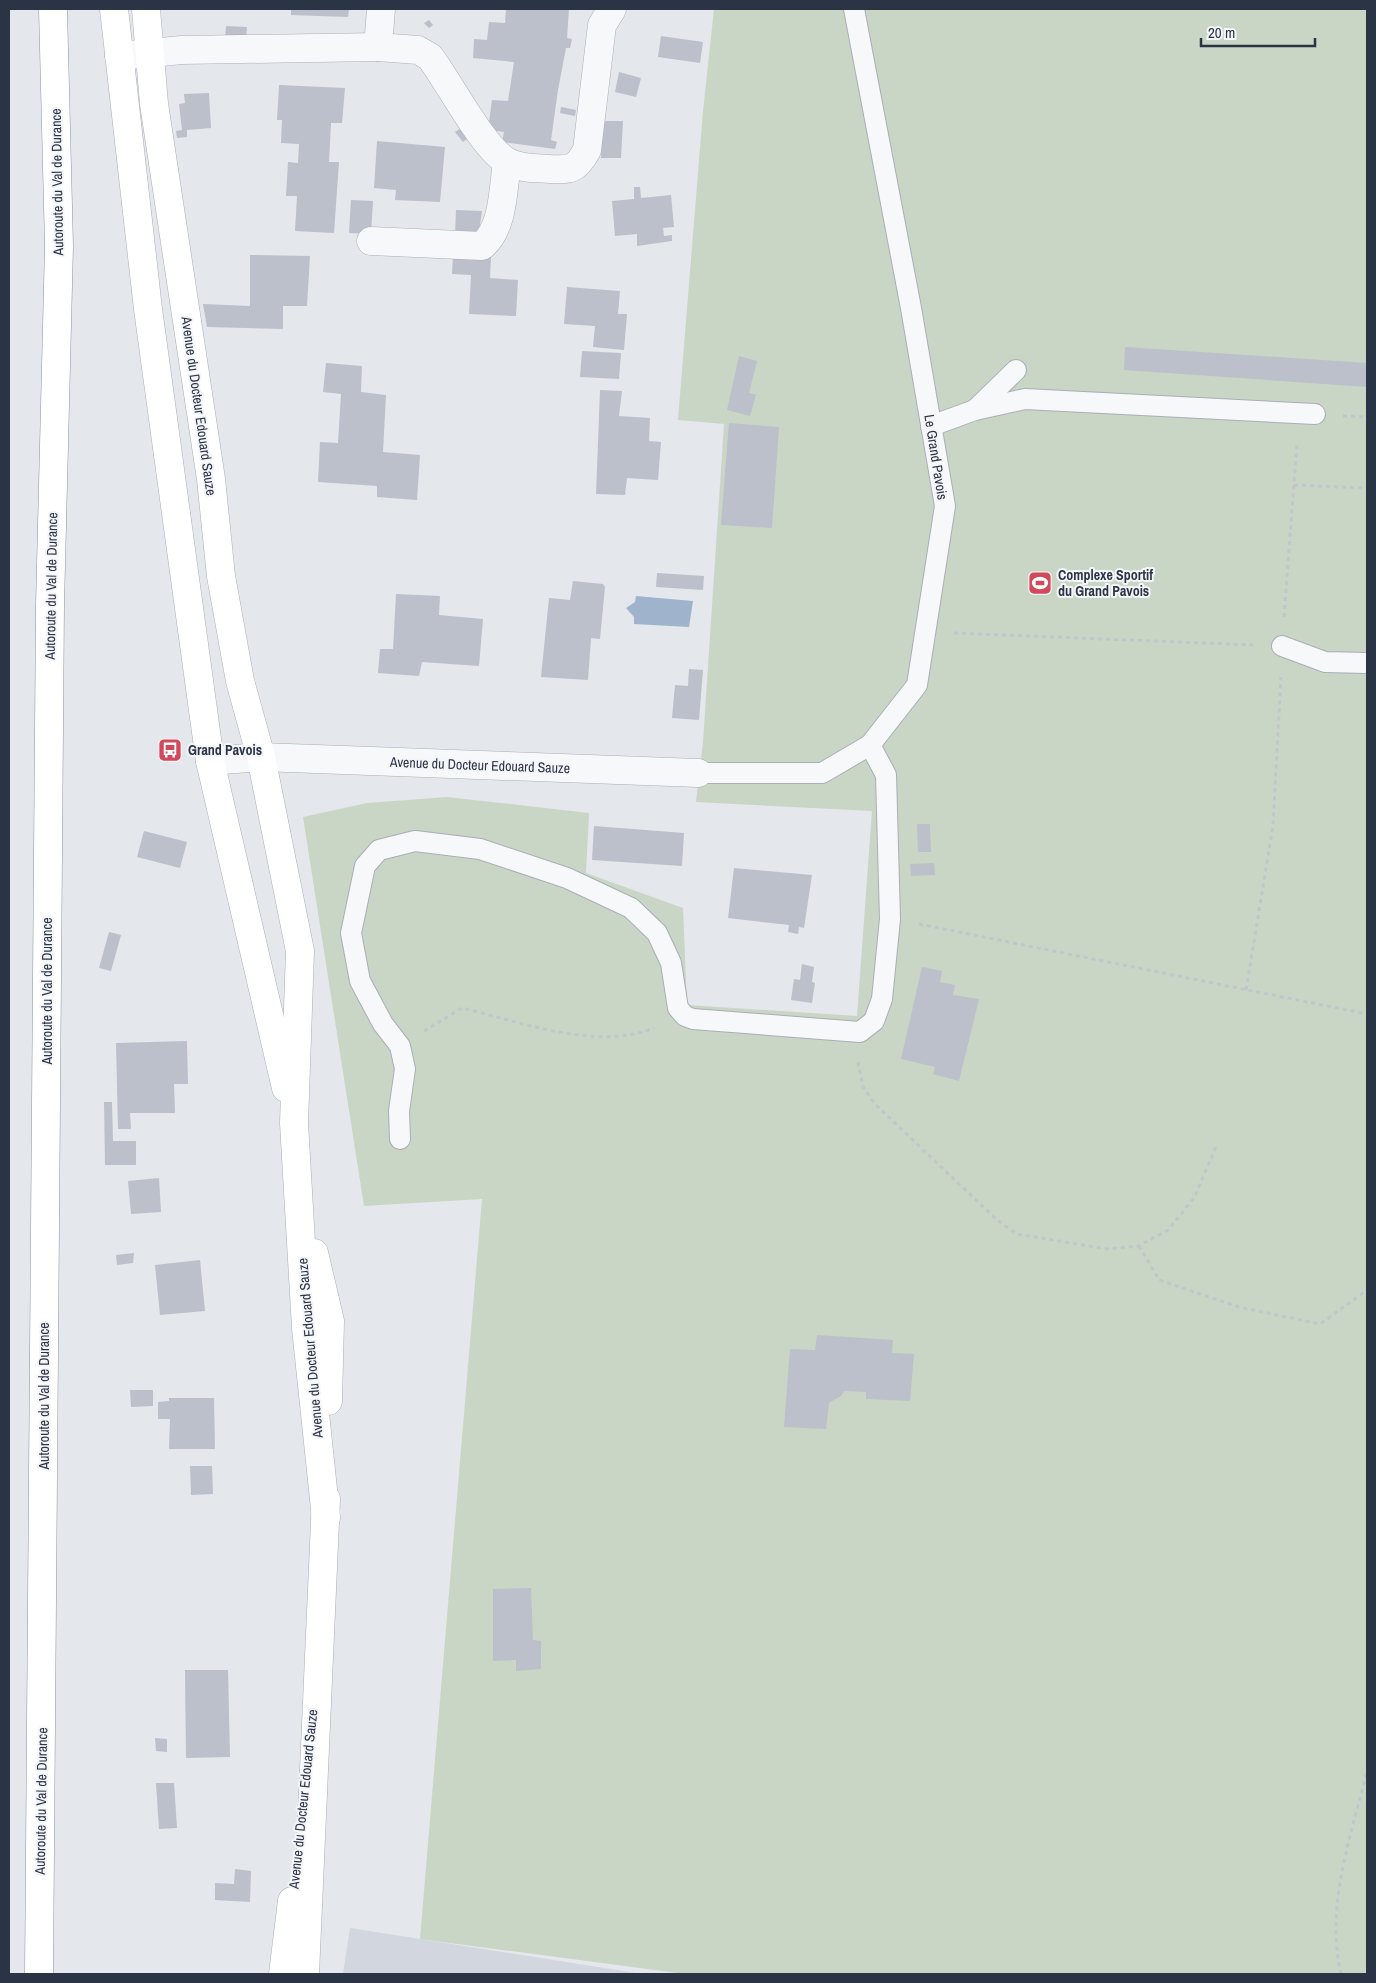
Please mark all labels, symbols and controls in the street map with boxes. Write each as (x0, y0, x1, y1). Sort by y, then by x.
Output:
scale bar (1201, 15, 1315, 47)
text: 20 m (1208, 22, 1235, 43)
street label: Autoroute du Val de Durance (47, 108, 67, 257)
street label: Avenue du Docteur Edouard Sauze (177, 314, 220, 497)
street label: Le Grand Pavois (920, 413, 952, 501)
street label: Autoroute du Val de Durance (41, 512, 61, 661)
place label: Complexe Sportif du Grand Pavois (1058, 566, 1153, 600)
sports icon: Complexe Sportif du Grand Pavois (1027, 570, 1053, 596)
bus stop icon: Grand Pavois (157, 737, 183, 763)
place label: Grand Pavois (188, 741, 262, 759)
street label: Avenue du Docteur Edouard Sauze (389, 753, 570, 777)
street label: Autoroute du Val de Durance (38, 917, 56, 1066)
street label: Avenue du Docteur Edouard Sauze (293, 1257, 327, 1440)
street label: Autoroute du Val de Durance (35, 1322, 53, 1471)
street label: Avenue du Docteur Edouard Sauze (285, 1708, 321, 1891)
street label: Autoroute du Val de Durance (31, 1727, 51, 1876)

